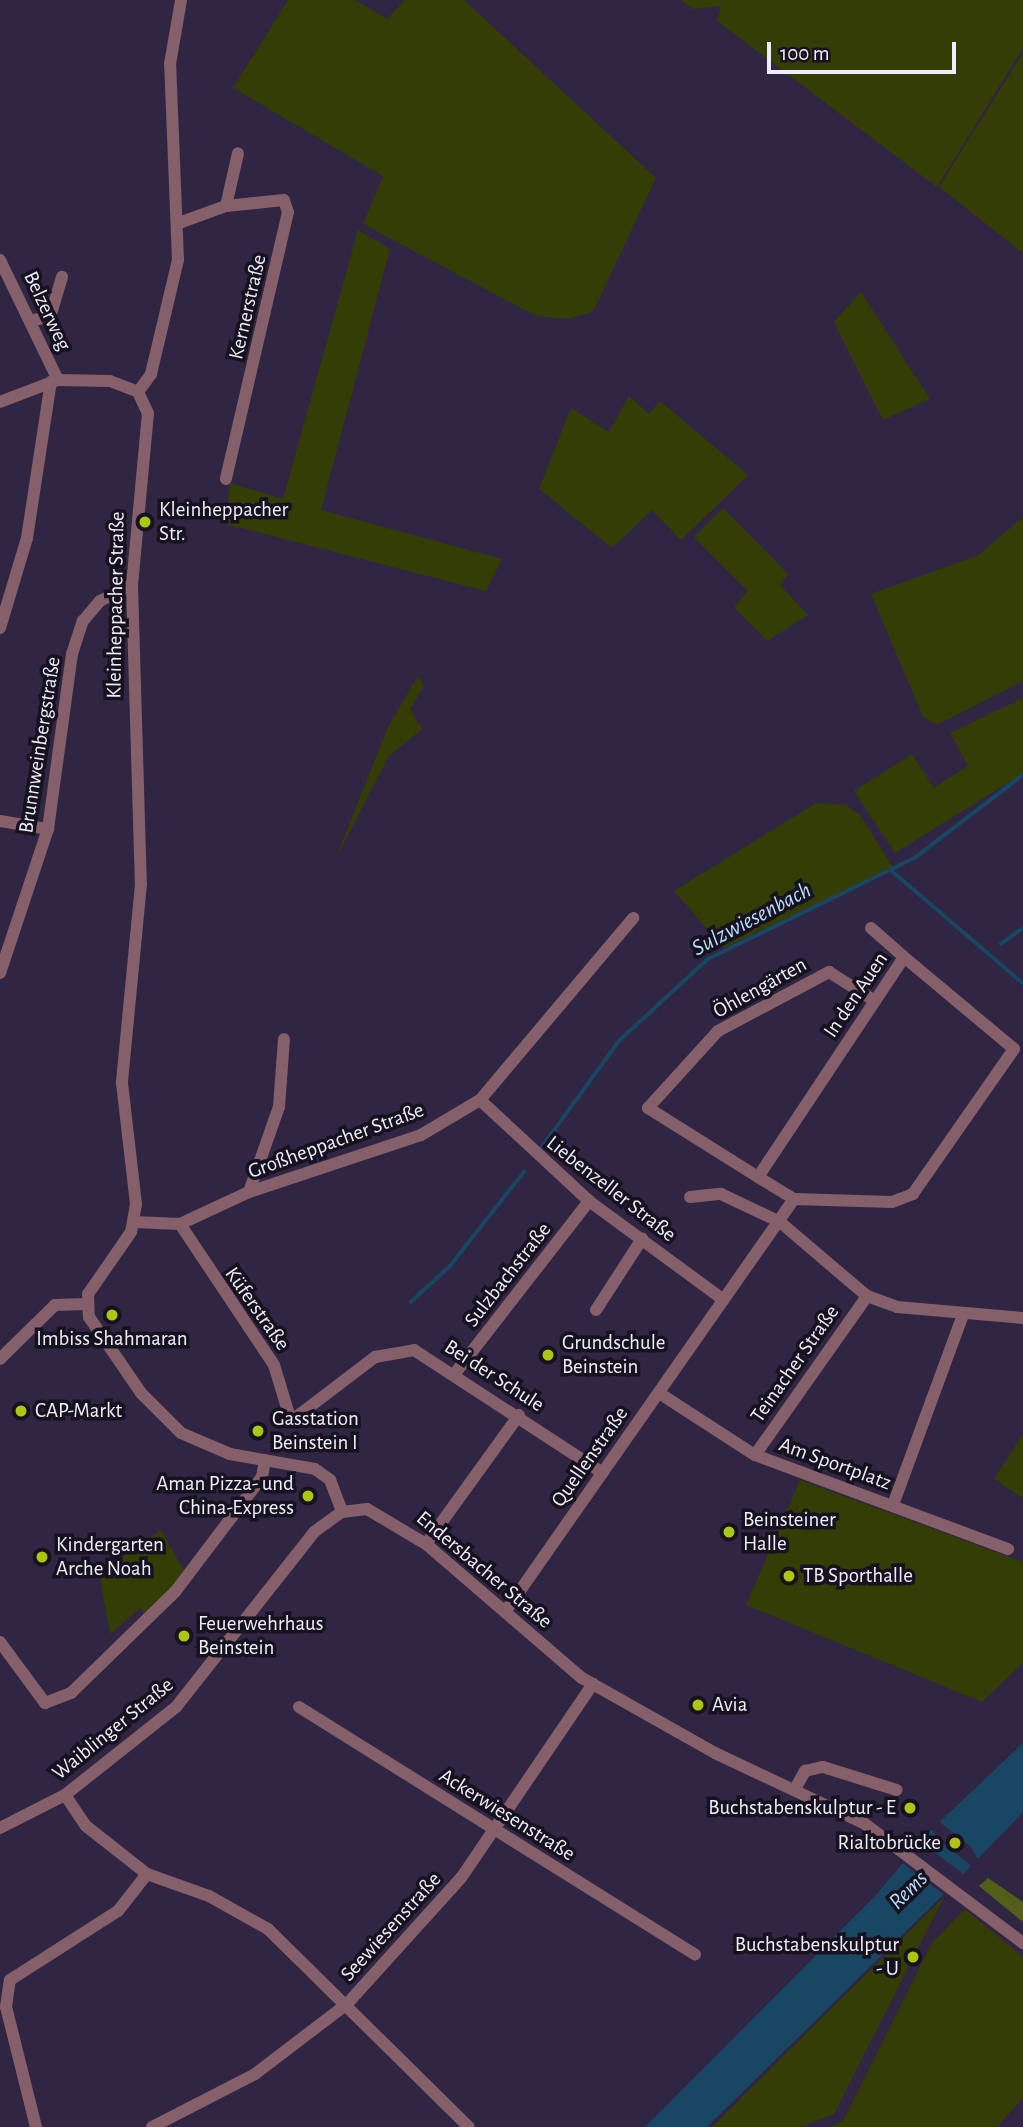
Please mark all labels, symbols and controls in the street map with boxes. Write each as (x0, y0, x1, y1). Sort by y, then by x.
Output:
scale bar (771, 28, 960, 72)
text: 100 m (780, 43, 830, 64)
street label: Kernerstraße (224, 252, 272, 362)
street label: Belzerweg (18, 267, 76, 355)
place label: Kleinheppacher Str. (159, 497, 288, 547)
street label: Kleinheppacher Straße (102, 511, 130, 699)
marker: Kleinheppacher Str. (137, 514, 153, 530)
street label: Brunnweinbergstraße (14, 655, 66, 835)
water label: Sulzwiesenbach (688, 877, 816, 963)
street label: In den Auen (818, 948, 894, 1042)
street label: Öhlengärten (709, 952, 811, 1024)
street label: Großheppacher Straße (245, 1097, 427, 1185)
street label: Liebenzeller Straße (541, 1131, 681, 1247)
street label: Sulzbachstraße (459, 1218, 557, 1332)
street label: Küferstraße (219, 1262, 295, 1356)
street label: Teinacher Straße (745, 1301, 845, 1427)
marker: Imbiss Shahmaran (104, 1307, 120, 1323)
place label: Imbiss Shahmaran (36, 1326, 188, 1352)
place label: Grundschule Beinstein (562, 1330, 666, 1380)
street label: Bei der Schule (439, 1334, 549, 1418)
marker: Grundschule Beinstein (540, 1347, 556, 1363)
place label: CAP-Markt (35, 1398, 122, 1424)
street label: Quellenstraße (546, 1402, 634, 1512)
marker: CAP-Markt (13, 1403, 29, 1419)
place label: Gasstation Beinstein I (272, 1406, 359, 1456)
marker: Gasstation Beinstein I (250, 1423, 266, 1439)
street label: Am Sportplatz (776, 1432, 894, 1496)
place label: Aman Pizza- und China-Express (156, 1471, 294, 1521)
marker: Aman Pizza- und China-Express (300, 1488, 316, 1504)
street label: Endersbacher Straße (411, 1506, 557, 1634)
place label: Beinsteiner Halle (743, 1507, 836, 1557)
marker: Beinsteiner Halle (721, 1524, 737, 1540)
place label: Kindergarten Arche Noah (56, 1532, 164, 1582)
marker: Kindergarten Arche Noah (34, 1549, 50, 1565)
place label: TB Sporthalle (803, 1563, 913, 1589)
marker: TB Sporthalle (781, 1568, 797, 1584)
place label: Feuerwehrhaus Beinstein (198, 1611, 324, 1661)
marker: Feuerwehrhaus Beinstein (176, 1628, 192, 1644)
street label: Waiblinger Straße (47, 1672, 179, 1786)
place label: Avia (712, 1692, 747, 1718)
marker: Avia (690, 1697, 706, 1713)
street label: Ackerwiesenstraße (435, 1763, 579, 1867)
place label: Buchstabenskulptur - E (708, 1795, 896, 1821)
marker: Buchstabenskulptur - E (902, 1800, 918, 1816)
place label: Rialtobrücke (838, 1830, 941, 1856)
marker: Rialtobrücke (947, 1835, 963, 1851)
water label: Rems (884, 1866, 934, 1916)
street label: Seewiesenstraße (335, 1867, 447, 1987)
place label: Buchstabenskulptur - U (735, 1932, 899, 1982)
marker: Buchstabenskulptur - U (905, 1949, 921, 1965)

